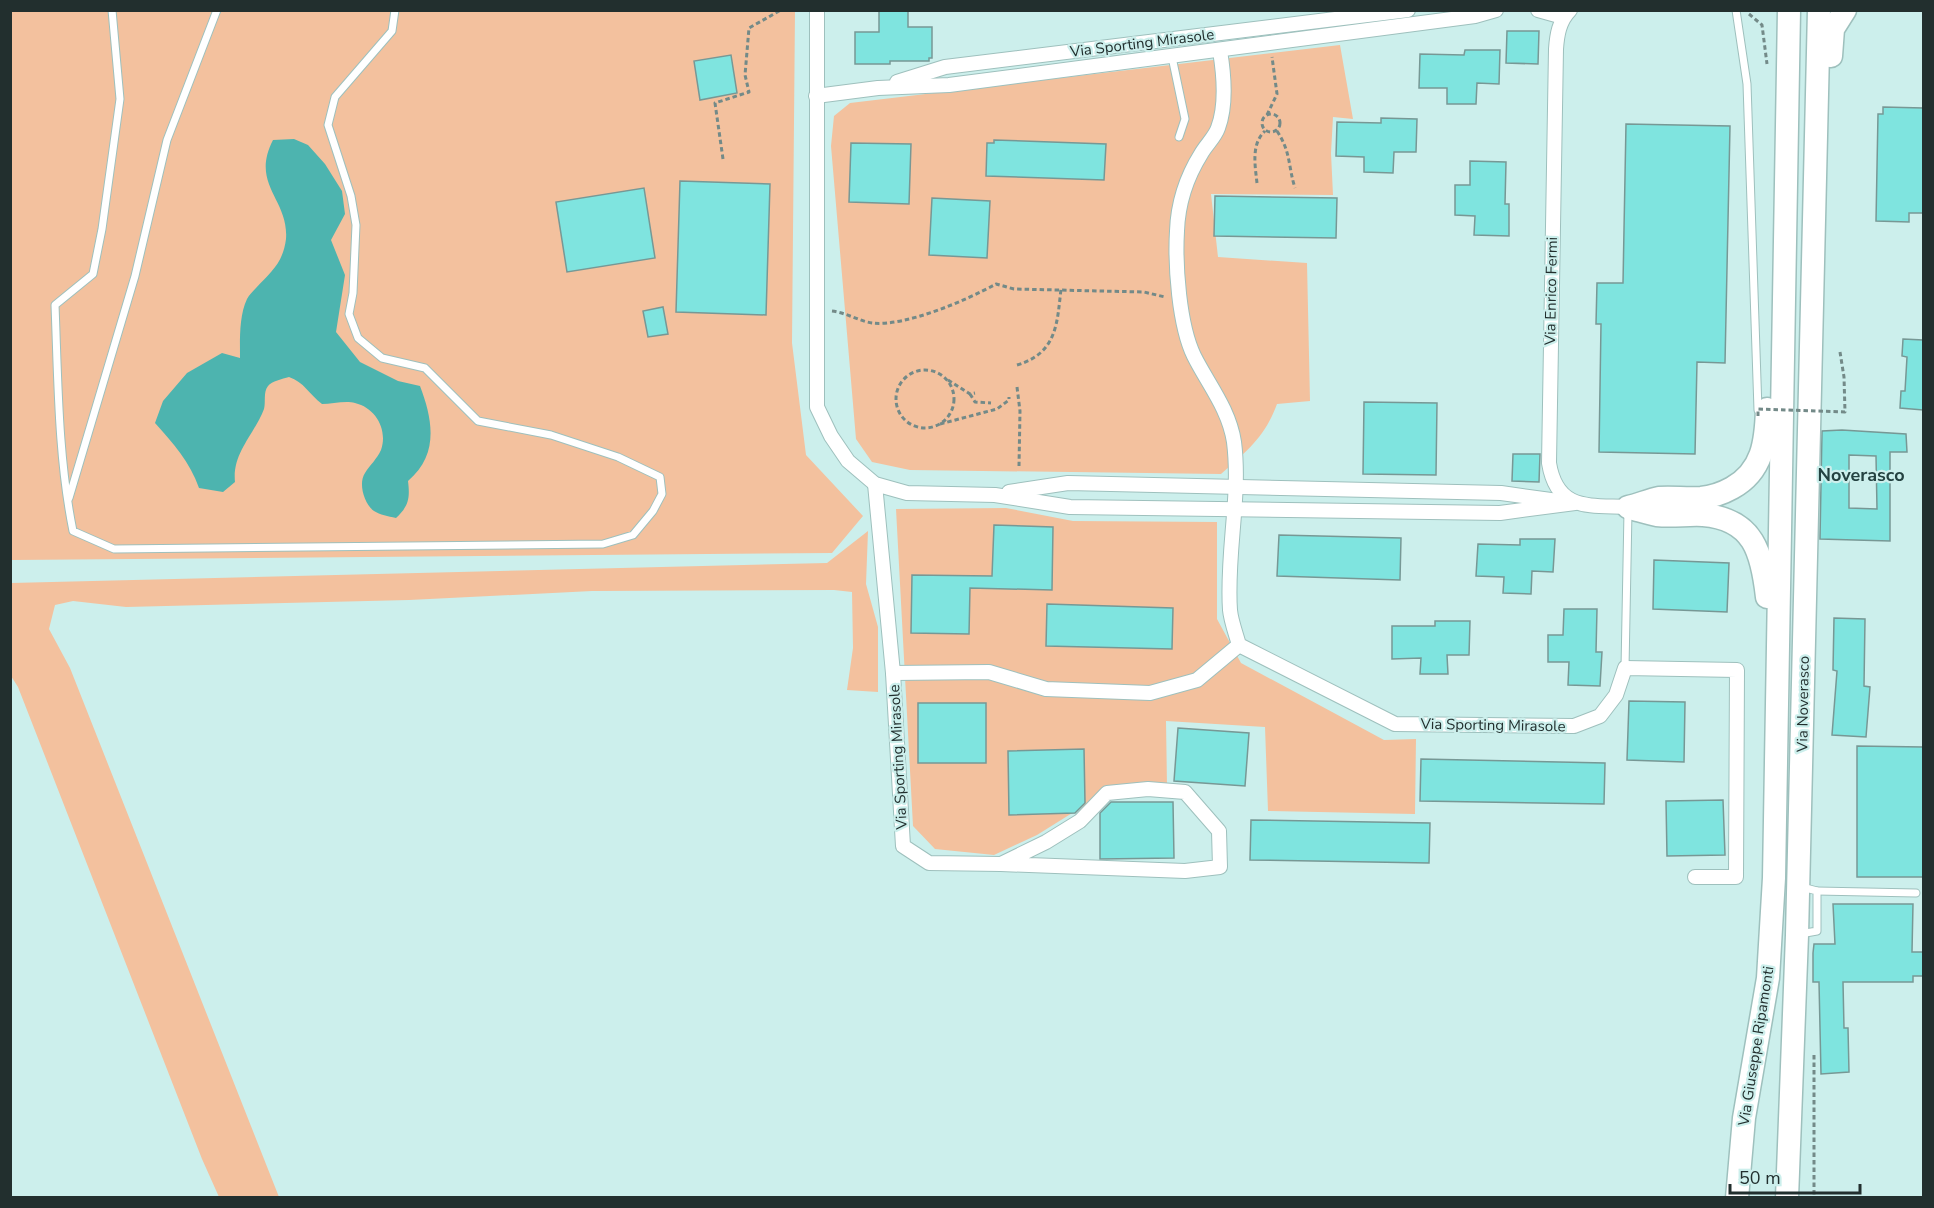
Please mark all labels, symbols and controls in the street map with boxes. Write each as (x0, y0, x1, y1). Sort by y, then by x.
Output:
street label: Via Sporting Mirasole (1068, 24, 1215, 62)
street label: Via Enrico Fermi (1540, 237, 1562, 346)
district label: Noverasco (1818, 463, 1905, 487)
street label: Via Noverasco (1792, 656, 1814, 753)
street label: Via Sporting Mirasole (884, 684, 912, 831)
street label: Via Sporting Mirasole (1419, 714, 1566, 736)
street label: Via Giuseppe Ripamonti (1733, 965, 1779, 1128)
scale bar (1730, 1157, 1860, 1195)
text: 50 m (1739, 1166, 1781, 1190)

